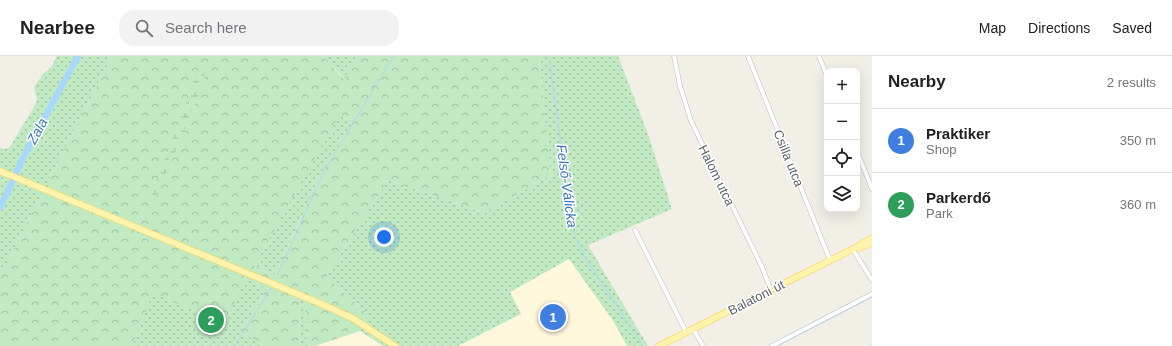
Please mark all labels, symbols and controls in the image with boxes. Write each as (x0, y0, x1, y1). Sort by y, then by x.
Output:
search box (119, 10, 399, 46)
text: Nearbee (20, 17, 95, 38)
icon: search (133, 17, 155, 39)
text: Search here (165, 19, 247, 36)
text: Map (979, 20, 1006, 36)
text: Directions (1028, 20, 1090, 36)
text: Saved (1112, 20, 1152, 36)
map controls (824, 68, 860, 212)
button: + (824, 68, 860, 104)
text: Nearby (888, 72, 946, 91)
text: 2 results (1107, 75, 1156, 90)
button: − (824, 104, 860, 140)
water label: Zala (23, 115, 51, 148)
text: Praktiker (926, 125, 990, 142)
street label: Csilla utca (770, 128, 807, 190)
text: 1 (897, 133, 905, 148)
text: 350 m (1120, 133, 1156, 148)
button: locate (824, 140, 860, 176)
street label: Halom utca (695, 142, 738, 209)
text: Shop (926, 142, 956, 157)
water label: Felső-Válicka (553, 143, 581, 229)
button: layers (824, 176, 860, 212)
text: Parkerdő (926, 189, 991, 206)
text: 2 (897, 197, 905, 212)
text: 360 m (1120, 197, 1156, 212)
text: Park (926, 206, 953, 221)
your location (374, 227, 394, 247)
street label: Balatoni út (725, 277, 787, 318)
pin: 1 (540, 302, 566, 332)
pin: 2 (198, 305, 224, 335)

